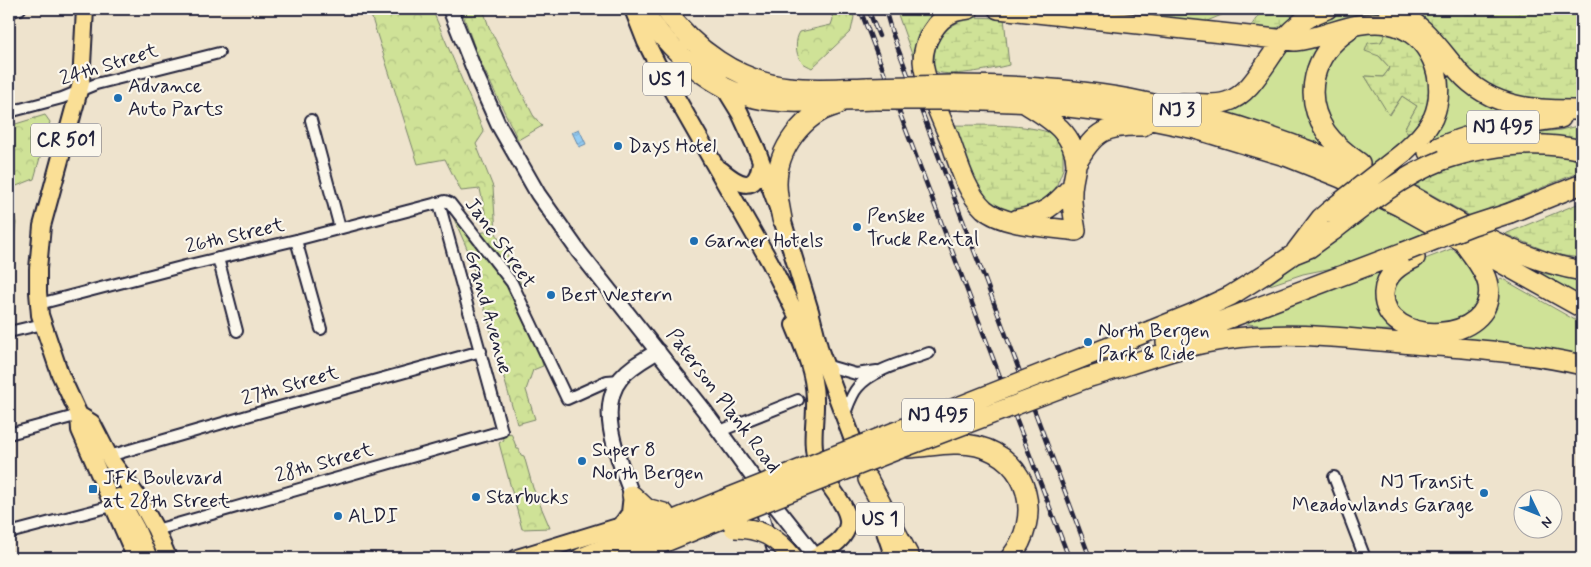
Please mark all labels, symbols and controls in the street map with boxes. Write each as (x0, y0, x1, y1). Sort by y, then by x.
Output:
street label: 24th Street (57, 37, 162, 93)
road number: US 1 (643, 62, 691, 96)
place label: Advance Auto Parts (128, 73, 223, 123)
marker: Advance Auto Parts (112, 92, 124, 104)
road number: NJ 3 (1153, 94, 1201, 126)
road number: NJ 495 (1467, 110, 1539, 144)
road number: CR 501 (31, 124, 101, 156)
place label: Days Hotel (628, 133, 716, 160)
marker: Days Hotel (612, 140, 624, 152)
street label: Jane Street (458, 192, 542, 294)
place label: Penske Truck Rental (867, 203, 979, 253)
street label: 26th Street (183, 212, 287, 260)
marker: Penske Truck Rental (851, 221, 863, 233)
place label: Garner Hotels (704, 228, 824, 255)
marker: Garner Hotels (688, 235, 700, 247)
street label: Grand Avenue (457, 247, 519, 377)
place label: Best Western (561, 282, 673, 309)
marker: Best Western (545, 289, 557, 301)
place label: North Bergen Park & Ride (1098, 318, 1210, 368)
street label: Paterson Plank Road (660, 323, 786, 479)
marker: North Bergen Park & Ride (1082, 336, 1094, 348)
street label: 27th Street (239, 359, 342, 413)
road number: NJ 495 (902, 398, 974, 432)
street label: 28th Street (272, 436, 376, 490)
place label: Super 8 North Bergen (592, 437, 704, 488)
marker: Super 8 North Bergen (576, 455, 588, 467)
place label: JFK Boulevard at 28th Street (103, 465, 230, 515)
place label: NJ Transit Meadowlands Garage (1292, 469, 1474, 519)
marker: JFK Boulevard at 28th Street (87, 483, 99, 495)
place label: Starbucks (486, 484, 569, 511)
marker: NJ Transit Meadowlands Garage (1478, 487, 1490, 499)
north arrow (1514, 490, 1564, 540)
marker: Starbucks (470, 491, 482, 503)
road number: US 1 (856, 502, 904, 536)
place label: ALDI (348, 503, 398, 530)
marker: ALDI (332, 510, 344, 522)
text: N (1537, 513, 1557, 532)

